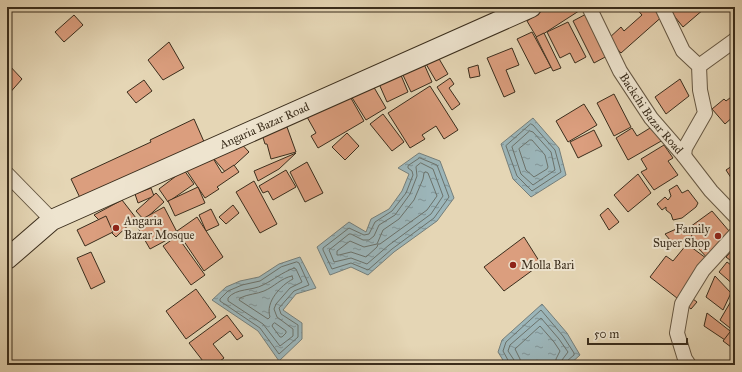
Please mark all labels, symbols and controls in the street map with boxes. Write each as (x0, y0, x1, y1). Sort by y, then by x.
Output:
street label: Backchi Bazar Road (616, 71, 686, 157)
street label: Angaria Bazar Road (216, 99, 312, 152)
place label: Angaria Bazar Mosque (123, 214, 195, 243)
place label: Family Super Shop (653, 222, 710, 250)
marker: Angaria Bazar Mosque (111, 223, 121, 233)
marker: Family Super Shop (713, 231, 723, 241)
place label: Molla Bari (521, 258, 575, 272)
marker: Molla Bari (508, 260, 518, 270)
scale bar (588, 320, 687, 346)
text: 50 m (594, 327, 619, 341)

